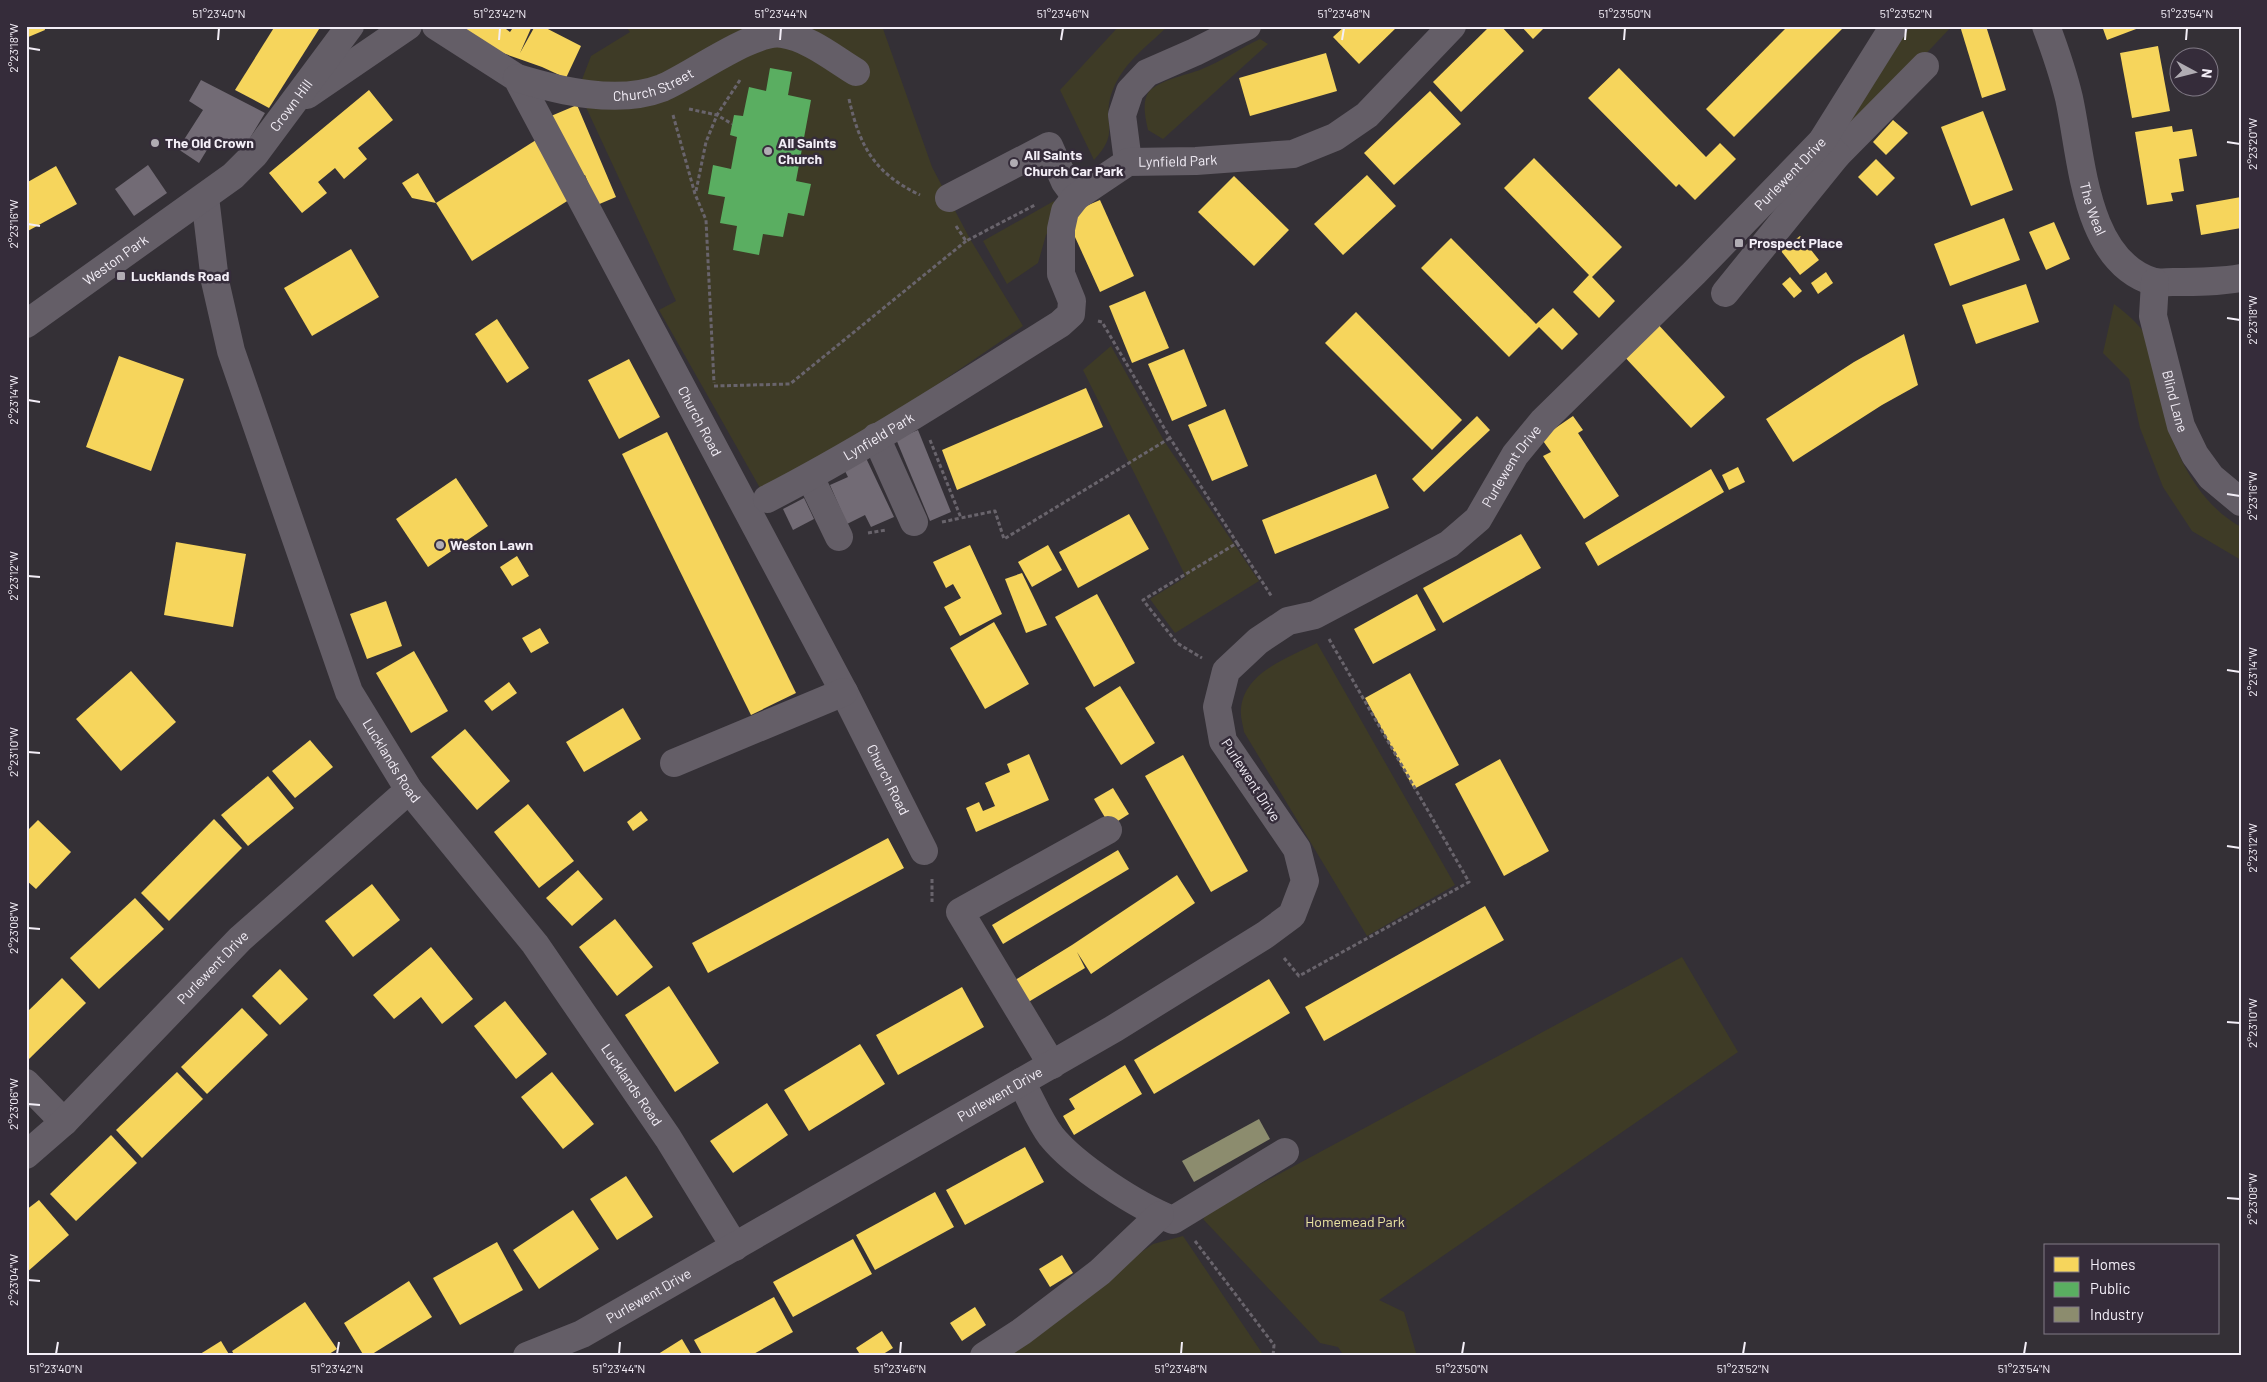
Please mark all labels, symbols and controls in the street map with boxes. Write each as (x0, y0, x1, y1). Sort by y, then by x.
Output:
text: 51°23'40"N (192, 6, 246, 20)
text: 51°23'42"N (474, 6, 526, 20)
text: 51°23'44"N (755, 6, 807, 20)
text: 51°23'46"N (1037, 6, 1089, 20)
text: 51°23'48"N (1318, 6, 1370, 20)
text: 51°23'50"N (1599, 6, 1651, 20)
text: 51°23'52"N (1880, 6, 1932, 20)
text: 51°23'54"N (2161, 6, 2213, 20)
text: 2°23'18"W (6, 23, 20, 73)
north arrow (2170, 48, 2220, 98)
street label: Church Street (613, 64, 696, 104)
text: N (2198, 68, 2216, 79)
street label: Crown Hill (266, 76, 315, 135)
text: 2°23'20"W (2245, 118, 2259, 170)
street label: Purlewent Drive (1751, 133, 1829, 214)
place label: The Old Crown (165, 134, 254, 151)
place label: All Saints Church (778, 134, 836, 167)
marker: The Old Crown (149, 137, 161, 149)
marker: All Saints Church (762, 145, 774, 157)
place label: All Saints Church Car Park (1024, 146, 1124, 179)
street label: Lynfield Park (1138, 150, 1218, 170)
marker: All Saints Church Car Park (1008, 157, 1020, 169)
street label: The Weal (2077, 180, 2110, 238)
text: 2°23'16"W (6, 199, 20, 249)
street label: Weston Park (79, 231, 151, 289)
place label: Prospect Place (1749, 234, 1843, 251)
marker: Prospect Place (1733, 237, 1745, 249)
place label: Lucklands Road (131, 267, 229, 284)
marker: Lucklands Road (115, 270, 127, 282)
text: 2°23'18"W (2245, 295, 2259, 345)
street label: Blind Lane (2159, 368, 2192, 435)
text: 2°23'14"W (6, 375, 20, 425)
street label: Church Road (675, 383, 726, 459)
street label: Lynfield Park (840, 409, 917, 464)
street label: Purlewent Drive (1478, 421, 1544, 510)
text: 2°23'16"W (2245, 471, 2259, 521)
place label: Weston Lawn (450, 536, 533, 553)
marker: Weston Lawn (434, 539, 446, 551)
text: 2°23'12"W (6, 551, 20, 601)
text: 2°23'14"W (2245, 647, 2259, 697)
street label: Lucklands Road (359, 715, 425, 806)
text: 2°23'10"W (6, 727, 20, 777)
street label: Purlewent Drive (1218, 735, 1285, 824)
street label: Church Road (864, 741, 913, 818)
text: 2°23'12"W (2245, 823, 2259, 873)
text: 2°23'08"W (6, 902, 20, 954)
street label: Purlewent Drive (173, 927, 252, 1007)
text: 2°23'10"W (2245, 998, 2259, 1048)
street label: Lucklands Road (598, 1040, 666, 1129)
street label: Purlewent Drive (954, 1063, 1045, 1125)
text: 2°23'06"W (6, 1078, 20, 1130)
text: 2°23'08"W (2245, 1173, 2259, 1225)
park label: Homemead Park (1305, 1213, 1405, 1230)
legend (2044, 1244, 2220, 1334)
text: 2°23'04"W (6, 1254, 20, 1306)
text: Homes (2090, 1255, 2135, 1273)
street label: Purlewent Drive (603, 1264, 694, 1326)
text: Public (2090, 1279, 2130, 1297)
text: Industry (2090, 1305, 2144, 1323)
text: 51°23'40"N (29, 1361, 83, 1375)
text: 51°23'42"N (311, 1361, 363, 1375)
text: 51°23'44"N (593, 1361, 645, 1375)
text: 51°23'46"N (874, 1361, 926, 1375)
text: 51°23'48"N (1155, 1361, 1207, 1375)
text: 51°23'50"N (1436, 1361, 1488, 1375)
text: 51°23'52"N (1717, 1361, 1769, 1375)
text: 51°23'54"N (1998, 1361, 2050, 1375)

